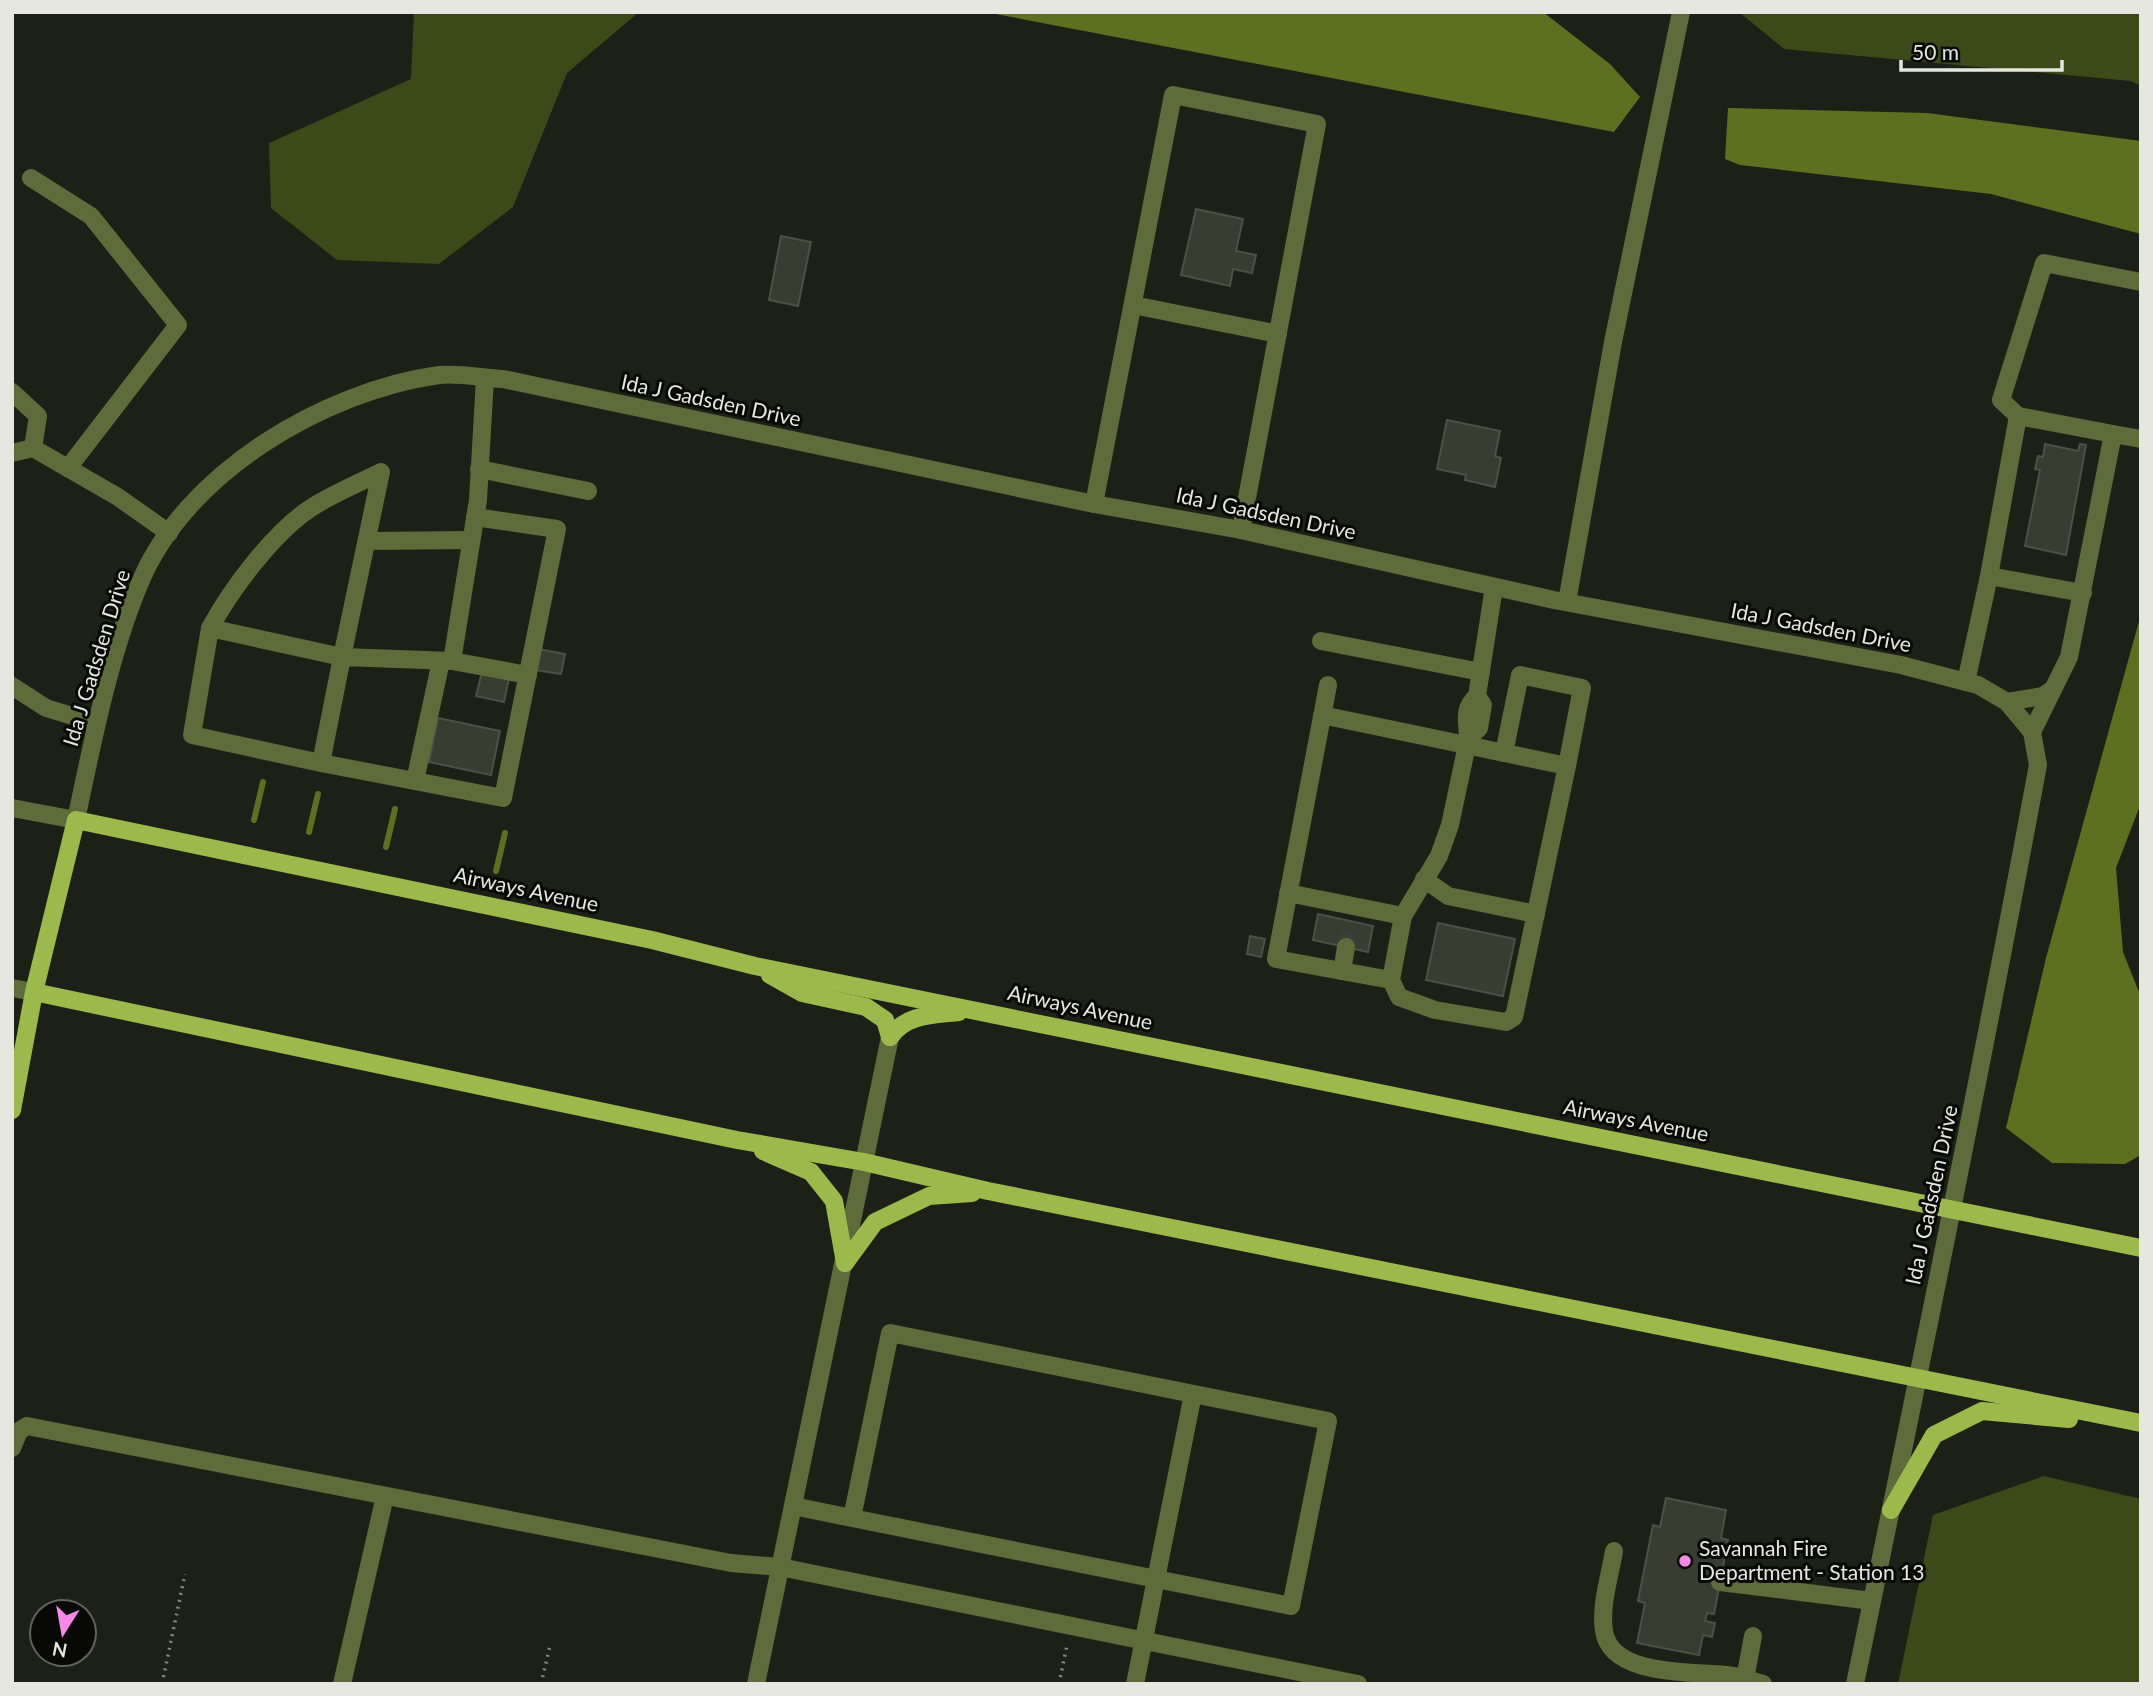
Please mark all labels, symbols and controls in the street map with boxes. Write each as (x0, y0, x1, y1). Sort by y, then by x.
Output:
scale bar (1901, 28, 2062, 72)
text: 50 m (1912, 39, 1959, 64)
street label: Ida J Gadsden Drive (619, 368, 804, 431)
street label: Ida J Gadsden Drive (1174, 481, 1359, 544)
street label: Ida J Gadsden Drive (57, 566, 134, 749)
street label: Ida J Gadsden Drive (1729, 597, 1914, 656)
street label: Airways Avenue (452, 861, 601, 916)
street label: Airways Avenue (1006, 979, 1155, 1034)
street label: Airways Avenue (1562, 1093, 1711, 1146)
street label: Ida J Gadsden Drive (1899, 1102, 1962, 1287)
place label: Savannah Fire Department - Station 13 (1699, 1535, 1924, 1584)
marker: Savannah Fire Department - Station 13 (1677, 1553, 1693, 1569)
north arrow (28, 1598, 98, 1668)
text: N (50, 1637, 69, 1663)

